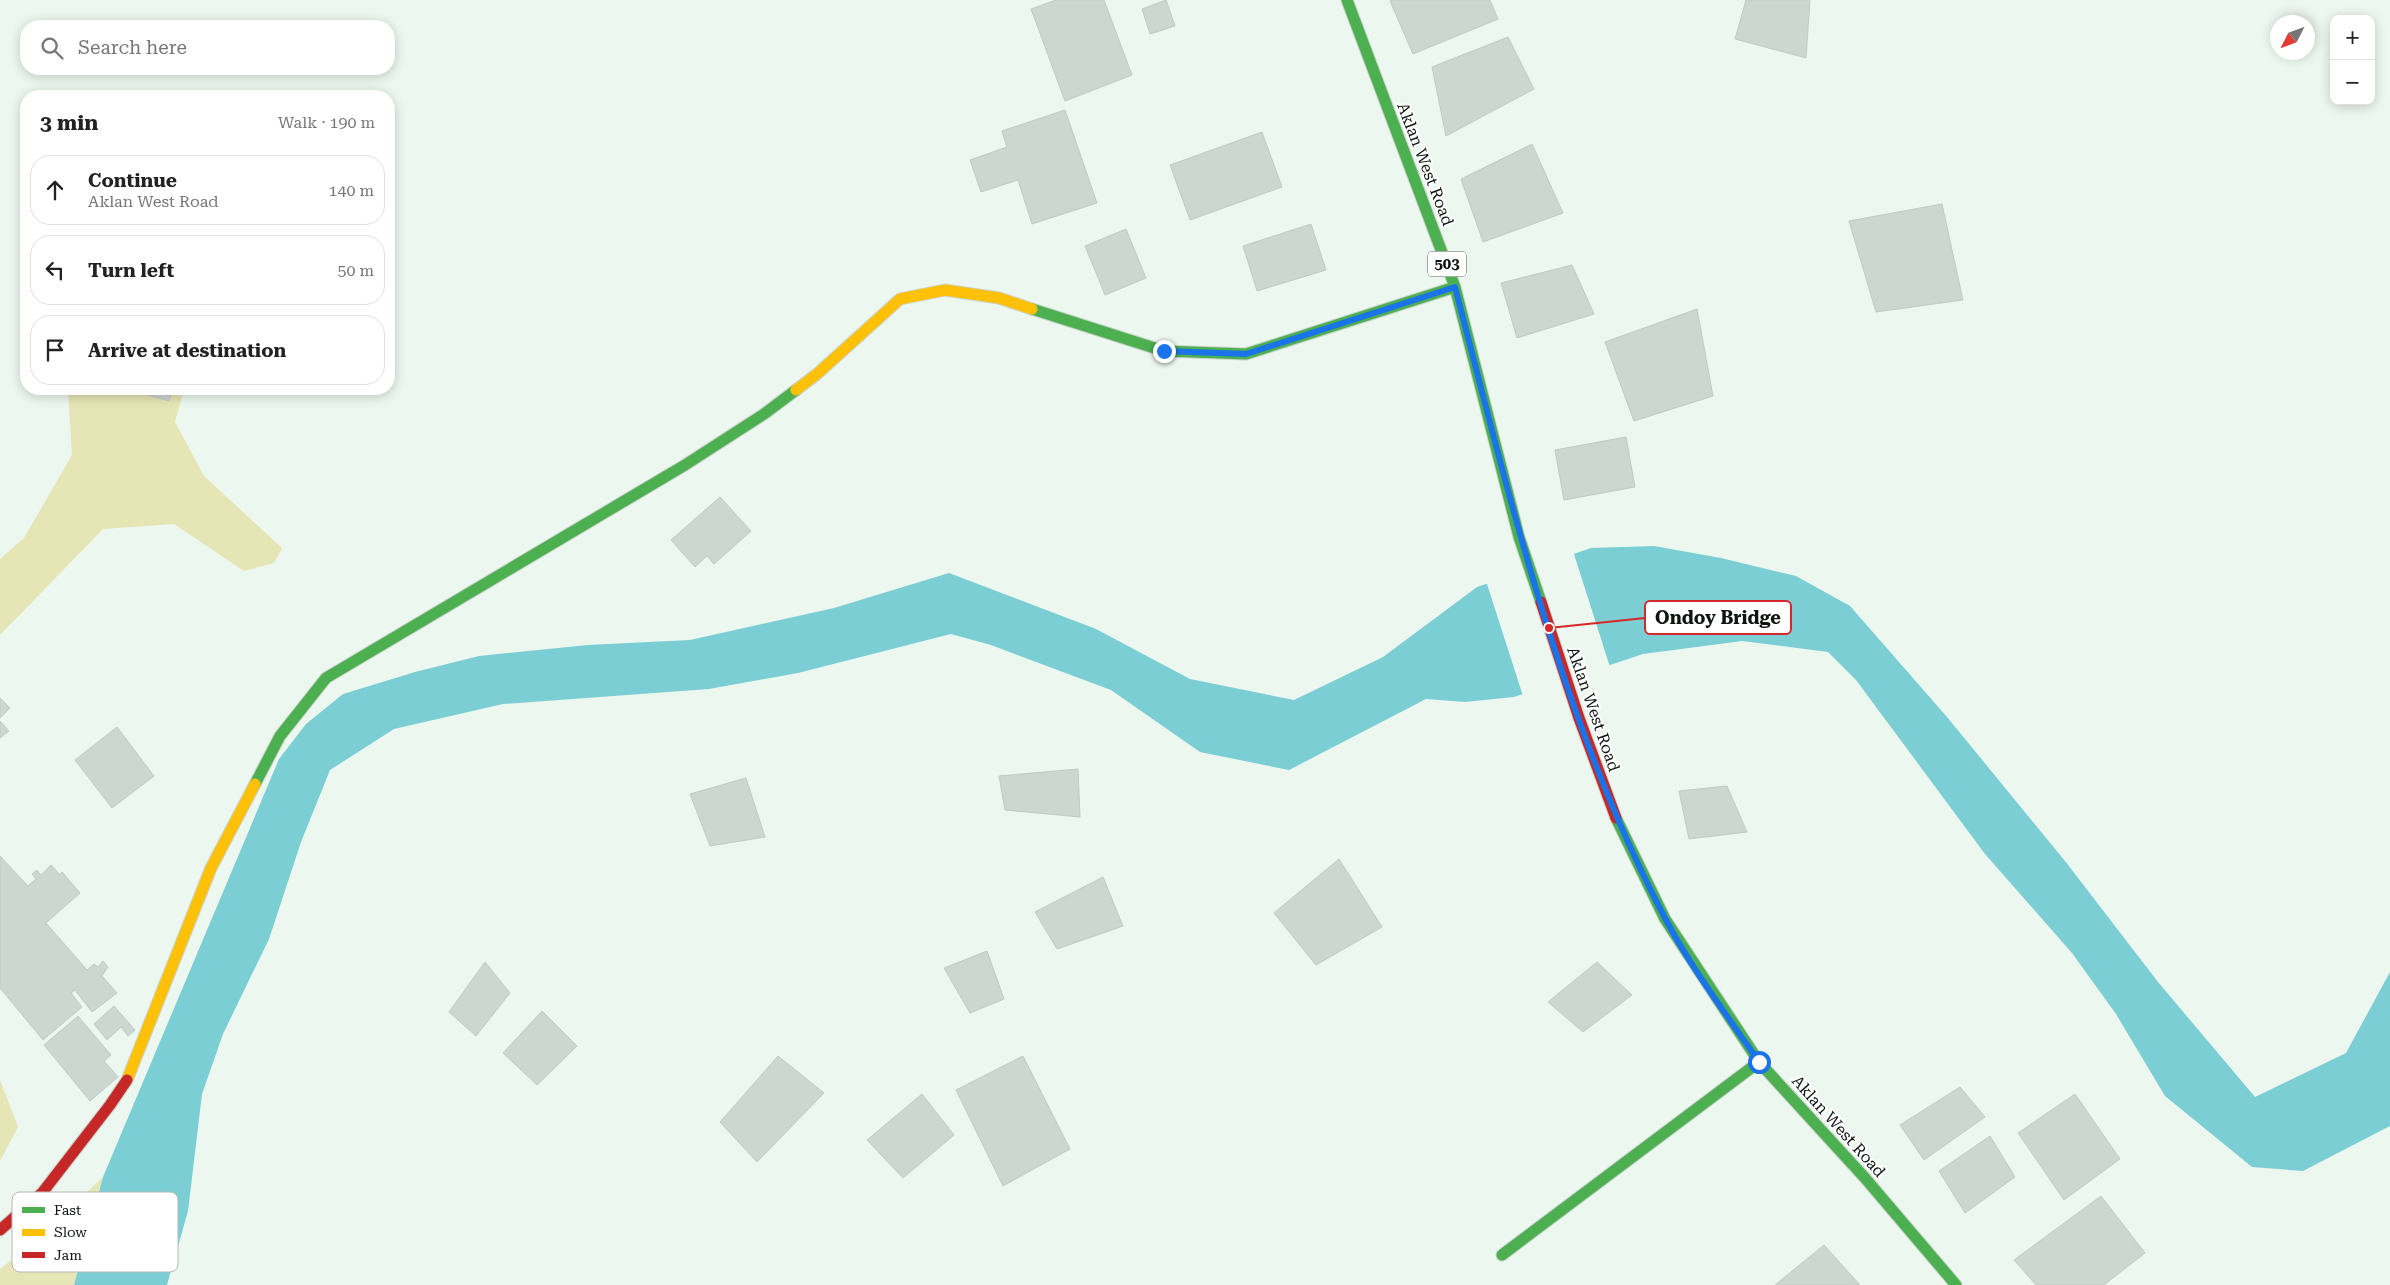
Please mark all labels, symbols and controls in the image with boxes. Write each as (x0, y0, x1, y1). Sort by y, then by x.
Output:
north arrow (2270, 15, 2315, 60)
map controls (2330, 15, 2375, 105)
button: + (2330, 15, 2375, 60)
search box (20, 20, 395, 75)
icon: search (38, 34, 66, 62)
text: Search here (78, 36, 187, 59)
button: − (2330, 60, 2375, 105)
street label: Aklan West Road (1393, 100, 1458, 228)
text: 3 min (40, 111, 98, 135)
text: Walk · 190 m (278, 113, 375, 132)
text: Continue (88, 169, 177, 192)
icon: ahead (41, 176, 69, 204)
text: 140 m (328, 181, 374, 200)
text: Aklan West Road (88, 192, 218, 211)
road number: 503 (1428, 252, 1466, 276)
icon: left (41, 256, 69, 284)
text: Turn left (88, 259, 174, 282)
text: 50 m (337, 261, 374, 280)
icon: arrive (41, 336, 69, 364)
text: Arrive at destination (88, 339, 286, 362)
route end (1153, 340, 1176, 363)
callout: Ondoy Bridge (1645, 601, 1791, 634)
text: Ondoy Bridge (1655, 607, 1781, 628)
street label: Aklan West Road (1563, 644, 1624, 774)
route start (1748, 1051, 1771, 1074)
street label: Aklan West Road (1788, 1072, 1889, 1181)
legend (12, 1192, 178, 1272)
text: Fast (54, 1202, 81, 1218)
text: Slow (54, 1224, 87, 1240)
text: Jam (54, 1247, 82, 1263)

